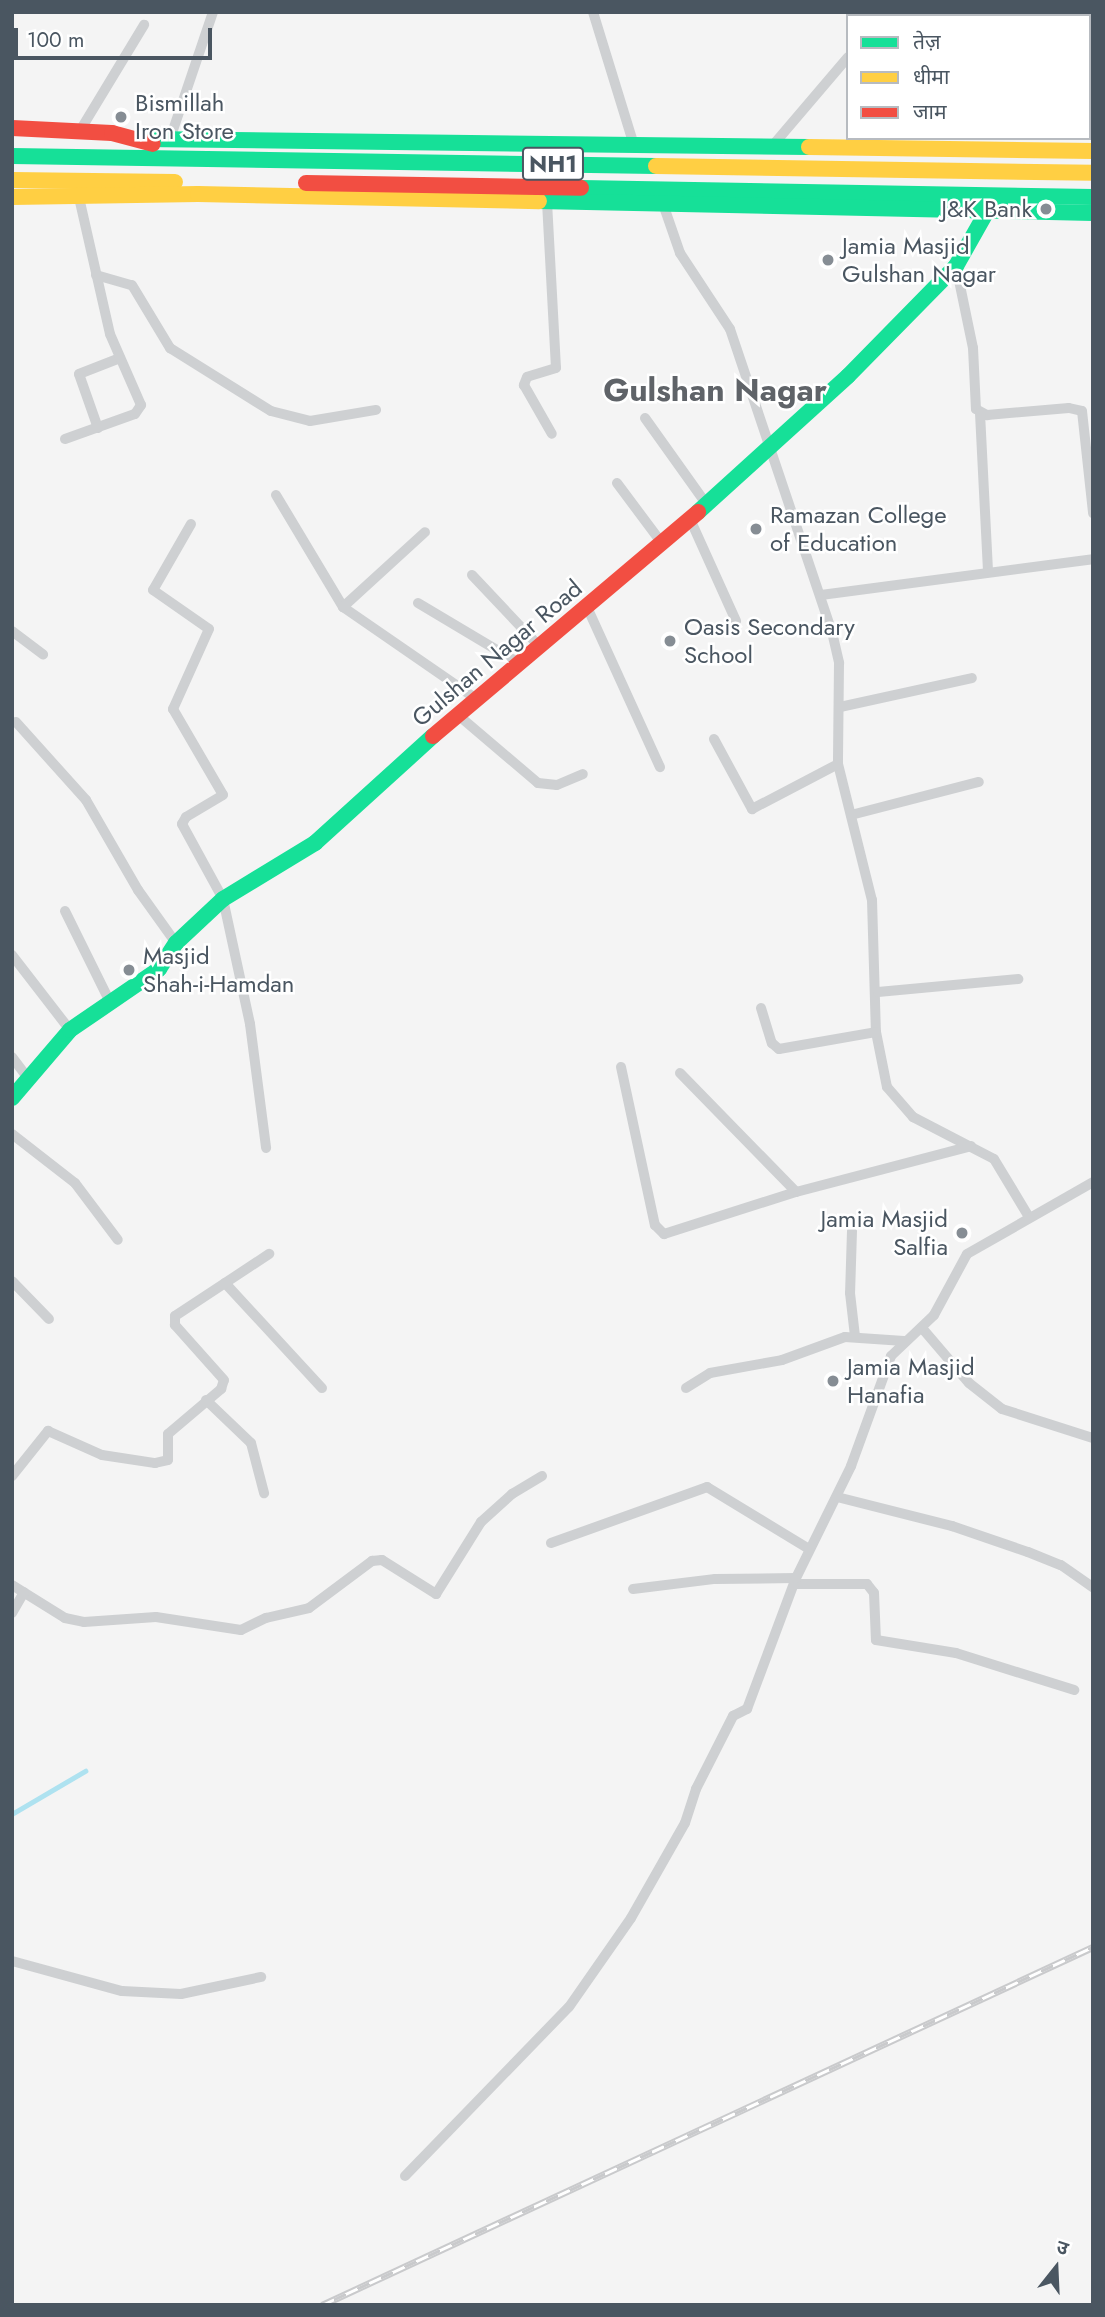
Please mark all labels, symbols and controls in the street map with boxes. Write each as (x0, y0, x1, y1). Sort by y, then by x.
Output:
scale bar (18, 14, 215, 58)
legend (846, 14, 1091, 140)
text: 100 m (27, 25, 84, 55)
text: तेज़ (913, 27, 941, 57)
text: धीमा (913, 62, 949, 92)
place label: Bismillah Iron Store (135, 89, 234, 145)
text: जाम (913, 97, 947, 127)
marker: Bismillah Iron Store (113, 109, 129, 125)
road number: NH1 (522, 144, 584, 183)
place label: J&K Bank (941, 195, 1032, 223)
marker: J&K Bank (1038, 201, 1054, 217)
place label: Jamia Masjid Gulshan Nagar (842, 232, 996, 288)
marker: Jamia Masjid Gulshan Nagar (820, 252, 836, 268)
district label: Gulshan Nagar (603, 371, 827, 409)
place label: Ramazan College of Education (770, 501, 947, 557)
marker: Ramazan College of Education (748, 521, 764, 537)
street label: Gulshan Nagar Road (406, 574, 588, 732)
place label: Oasis Secondary School (684, 613, 855, 669)
marker: Oasis Secondary School (662, 633, 678, 649)
place label: Masjid Shah-i-Hamdan (143, 942, 294, 998)
marker: Masjid Shah-i-Hamdan (121, 962, 137, 978)
place label: Jamia Masjid Salfia (820, 1205, 948, 1261)
marker: Jamia Masjid Salfia (954, 1225, 970, 1241)
place label: Jamia Masjid Hanafia (847, 1353, 975, 1409)
marker: Jamia Masjid Hanafia (825, 1373, 841, 1389)
north arrow (1021, 2233, 1091, 2303)
text: उ (1053, 2233, 1072, 2262)

